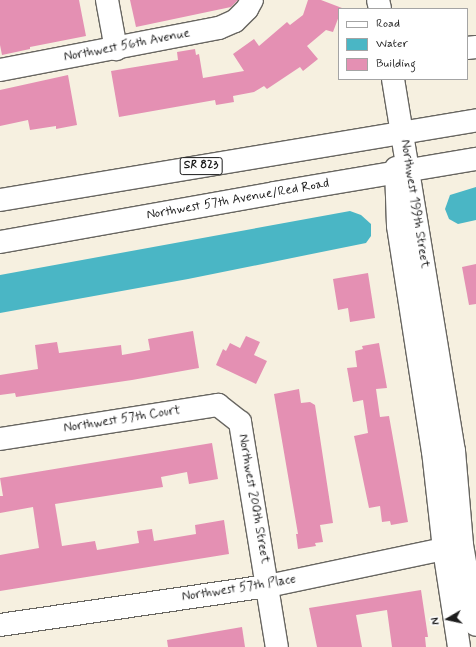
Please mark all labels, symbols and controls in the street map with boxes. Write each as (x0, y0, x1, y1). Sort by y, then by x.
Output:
legend (338, 8, 468, 80)
text: Road (376, 16, 400, 32)
street label: Northwest 56th Avenue (63, 26, 191, 66)
text: Water (376, 36, 408, 52)
text: Building (376, 56, 416, 72)
street label: Northwest 199th Street (396, 139, 432, 269)
road number: SR 823 (179, 156, 223, 176)
street label: Northwest 57th Avenue/Red Road (146, 176, 330, 224)
street label: Northwest 57th Court (62, 403, 182, 437)
street label: Northwest 200th Street (234, 433, 272, 565)
street label: Northwest 57th Place (181, 572, 297, 606)
north arrow (428, 599, 468, 639)
text: N (429, 616, 444, 626)

